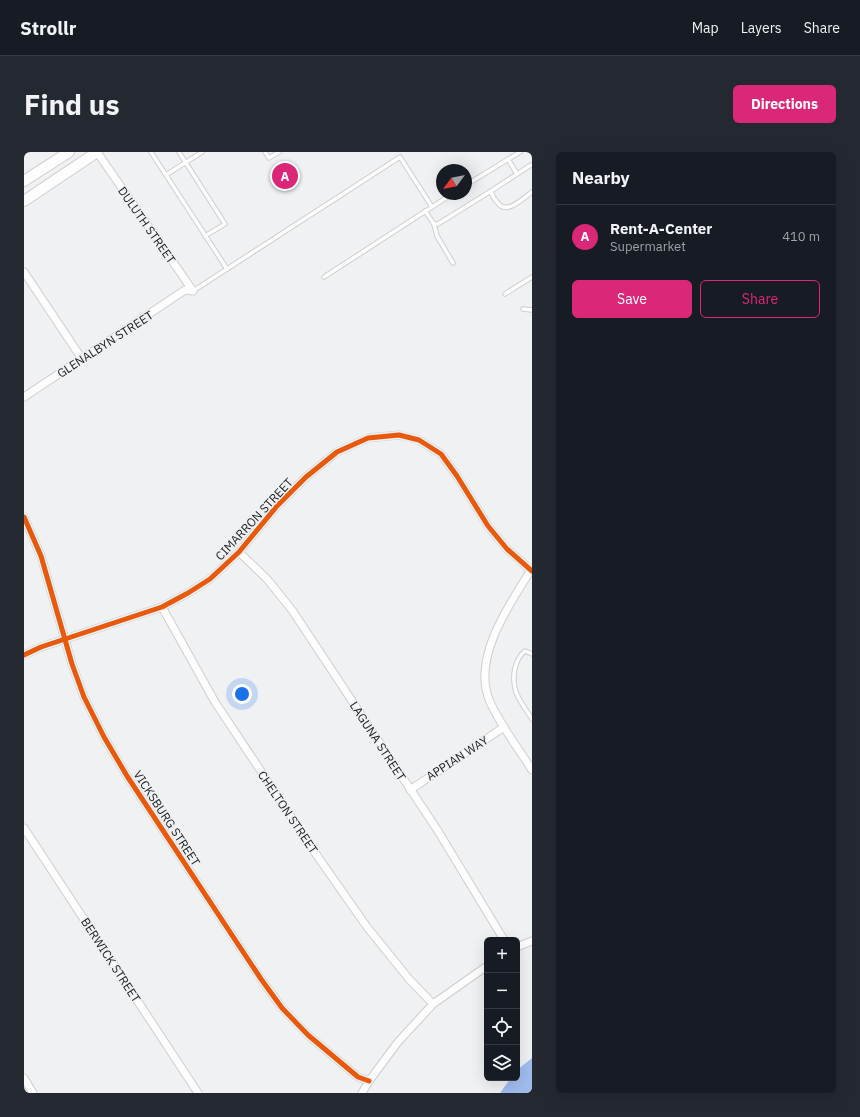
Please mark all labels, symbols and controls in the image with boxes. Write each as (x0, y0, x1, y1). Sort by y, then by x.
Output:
text: Strollr (20, 16, 76, 40)
text: Map (692, 19, 719, 37)
text: Layers (741, 19, 782, 37)
text: Share (804, 19, 840, 37)
button: Directions (733, 85, 836, 123)
text: Find us (24, 86, 120, 123)
pin: A (272, 161, 298, 191)
north arrow (436, 164, 472, 200)
text: Nearby (572, 167, 630, 189)
street label: DULUTH STREET (115, 184, 179, 266)
text: Rent-A-Center (610, 219, 712, 238)
text: A (581, 228, 589, 245)
text: 410 m (782, 228, 820, 245)
text: Supermarket (610, 238, 686, 255)
button: Save (572, 280, 692, 318)
button: Share (700, 280, 820, 318)
street label: GLENALBYN STREET (54, 307, 156, 381)
street label: CIMARRON STREET (212, 475, 296, 563)
your location (232, 684, 252, 704)
street label: LAGUNA STREET (347, 699, 409, 784)
street label: APPIAN WAY (423, 732, 491, 784)
street label: VICKSBURG STREET (130, 767, 204, 869)
street label: CHELTON STREET (255, 768, 321, 856)
street label: BERWICK STREET (78, 915, 144, 1005)
map controls (484, 937, 520, 1081)
button: + (484, 937, 520, 973)
button: − (484, 973, 520, 1009)
button: locate (484, 1009, 520, 1045)
button: layers (484, 1045, 520, 1081)

